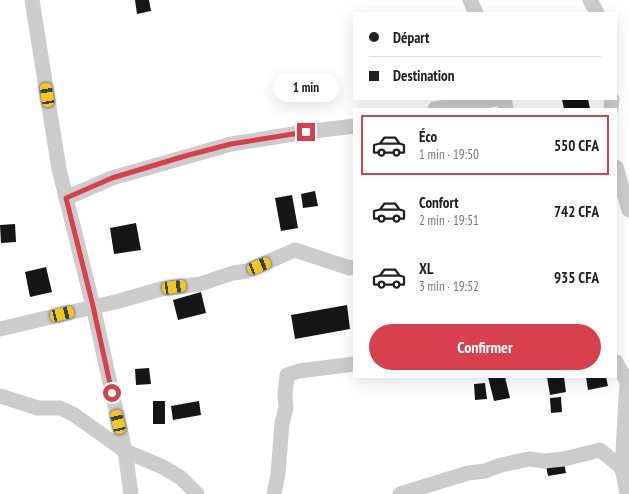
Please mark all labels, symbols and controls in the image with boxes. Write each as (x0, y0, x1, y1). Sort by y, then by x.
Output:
text: Départ (393, 28, 429, 47)
text: Destination (393, 66, 455, 85)
callout: 1 min (273, 74, 339, 102)
text: 1 min (293, 79, 319, 96)
car (39, 82, 55, 108)
route end (297, 123, 315, 141)
icon: car (371, 127, 407, 163)
text: Éco (419, 127, 437, 146)
text: 550 CFA (554, 136, 599, 155)
text: 1 min · 19:50 (419, 146, 479, 163)
icon: car (371, 193, 407, 229)
text: Confort (419, 193, 459, 212)
text: 742 CFA (554, 202, 599, 221)
text: 2 min · 19:51 (419, 212, 479, 229)
car (246, 256, 272, 276)
icon: car (371, 259, 407, 295)
text: XL (419, 259, 433, 278)
text: 935 CFA (554, 268, 599, 287)
text: 3 min · 19:52 (419, 278, 479, 295)
car (161, 279, 187, 295)
car (49, 305, 75, 323)
button: Confirmer (369, 324, 601, 370)
route start (103, 384, 121, 402)
car (109, 409, 127, 435)

